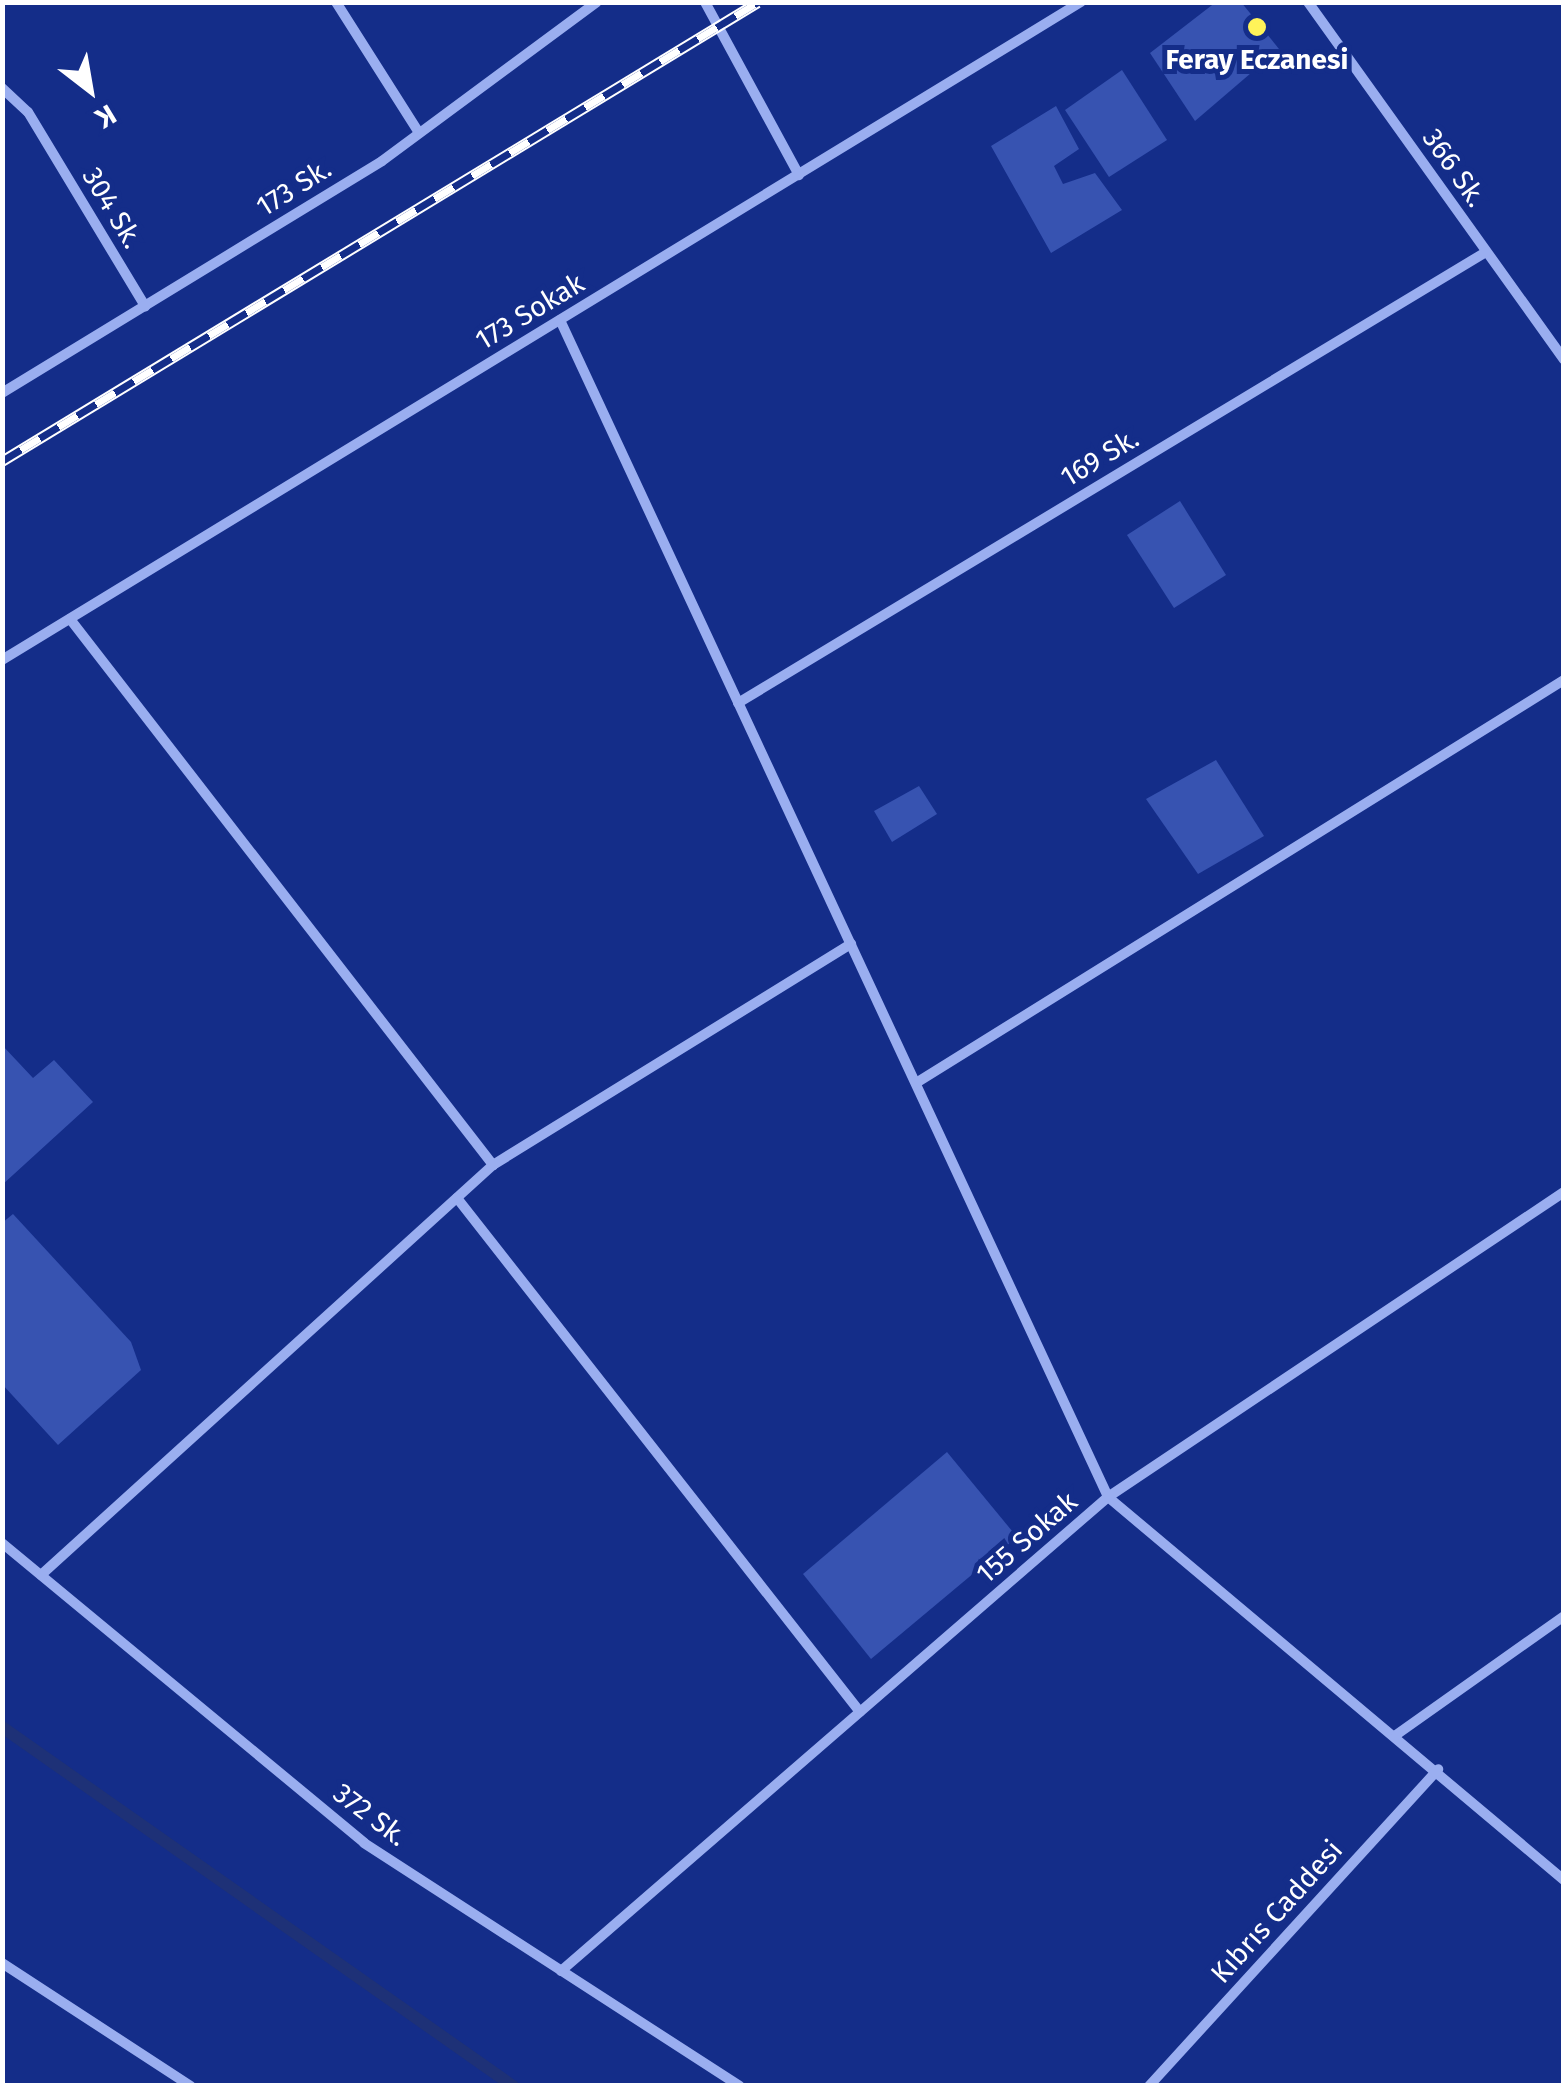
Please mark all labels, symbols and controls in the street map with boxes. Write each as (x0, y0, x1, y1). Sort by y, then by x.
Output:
marker: Feray Eczanesi (1246, 16, 1268, 38)
north arrow (40, 40, 140, 140)
place label: Feray Eczanesi (1166, 43, 1348, 77)
text: K (90, 97, 122, 135)
street label: 366 Sk. (1415, 122, 1493, 214)
street label: 173 Sk. (250, 152, 338, 224)
street label: 304 Sk. (75, 161, 149, 255)
street label: 173 Sokak (470, 267, 590, 357)
street label: 169 Sk. (1055, 422, 1145, 494)
street label: 155 Sokak (970, 1485, 1084, 1591)
street label: 372 Sk. (327, 1776, 413, 1854)
street label: Kıbrıs Caddesi (1204, 1834, 1350, 1990)

